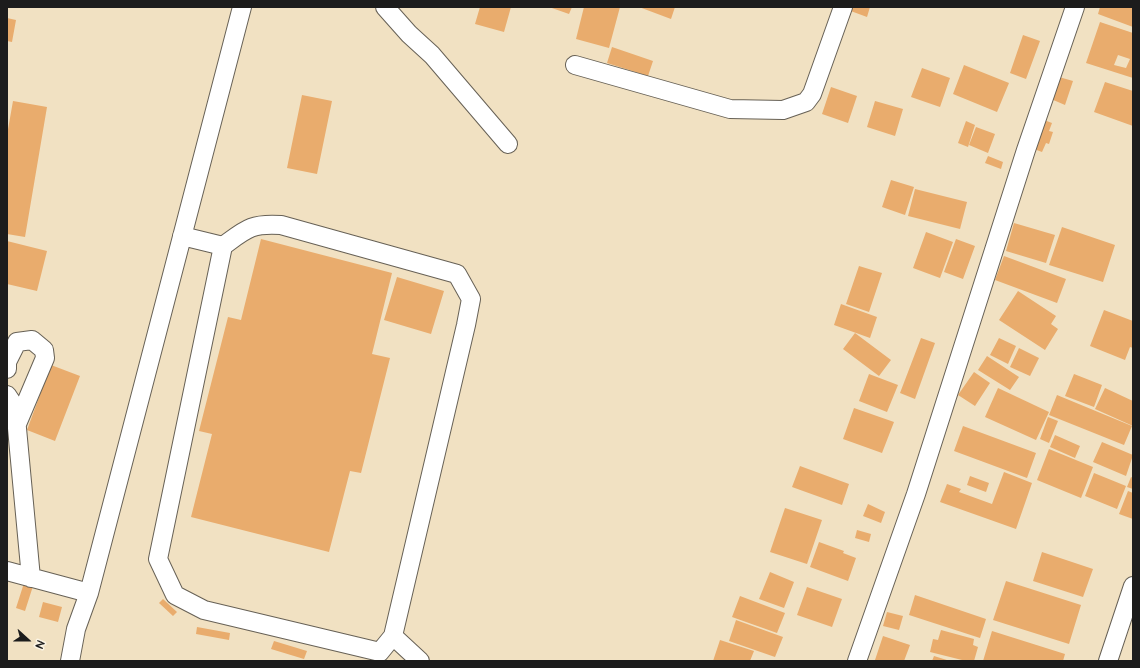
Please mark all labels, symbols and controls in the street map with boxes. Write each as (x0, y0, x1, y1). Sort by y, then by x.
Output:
north arrow (8, 620, 48, 660)
text: N (31, 639, 48, 650)

